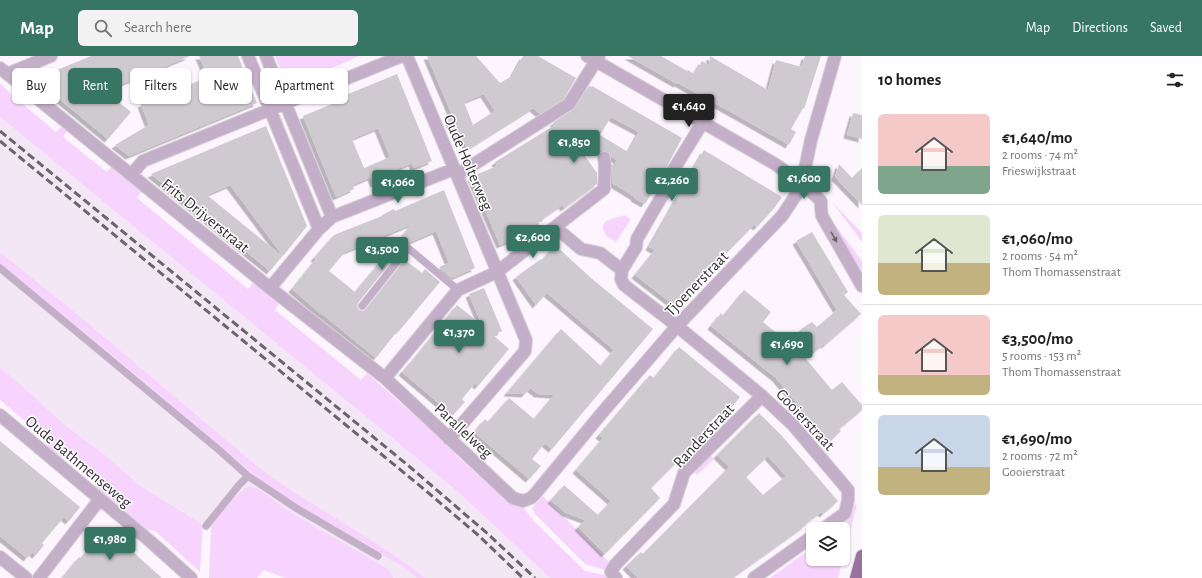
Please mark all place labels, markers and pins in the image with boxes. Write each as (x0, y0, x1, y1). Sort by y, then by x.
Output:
pin: €1,640 (656, 94, 722, 128)
pin: €1,850 (541, 130, 607, 164)
pin: €1,600 (771, 166, 837, 200)
pin: €2,260 (639, 168, 705, 202)
pin: €1,060 (365, 170, 431, 204)
pin: €2,600 (500, 225, 566, 259)
pin: €3,500 (349, 237, 415, 271)
pin: €1,370 (426, 320, 492, 354)
pin: €1,690 (754, 332, 820, 366)
pin: €1,980 (77, 527, 143, 561)

